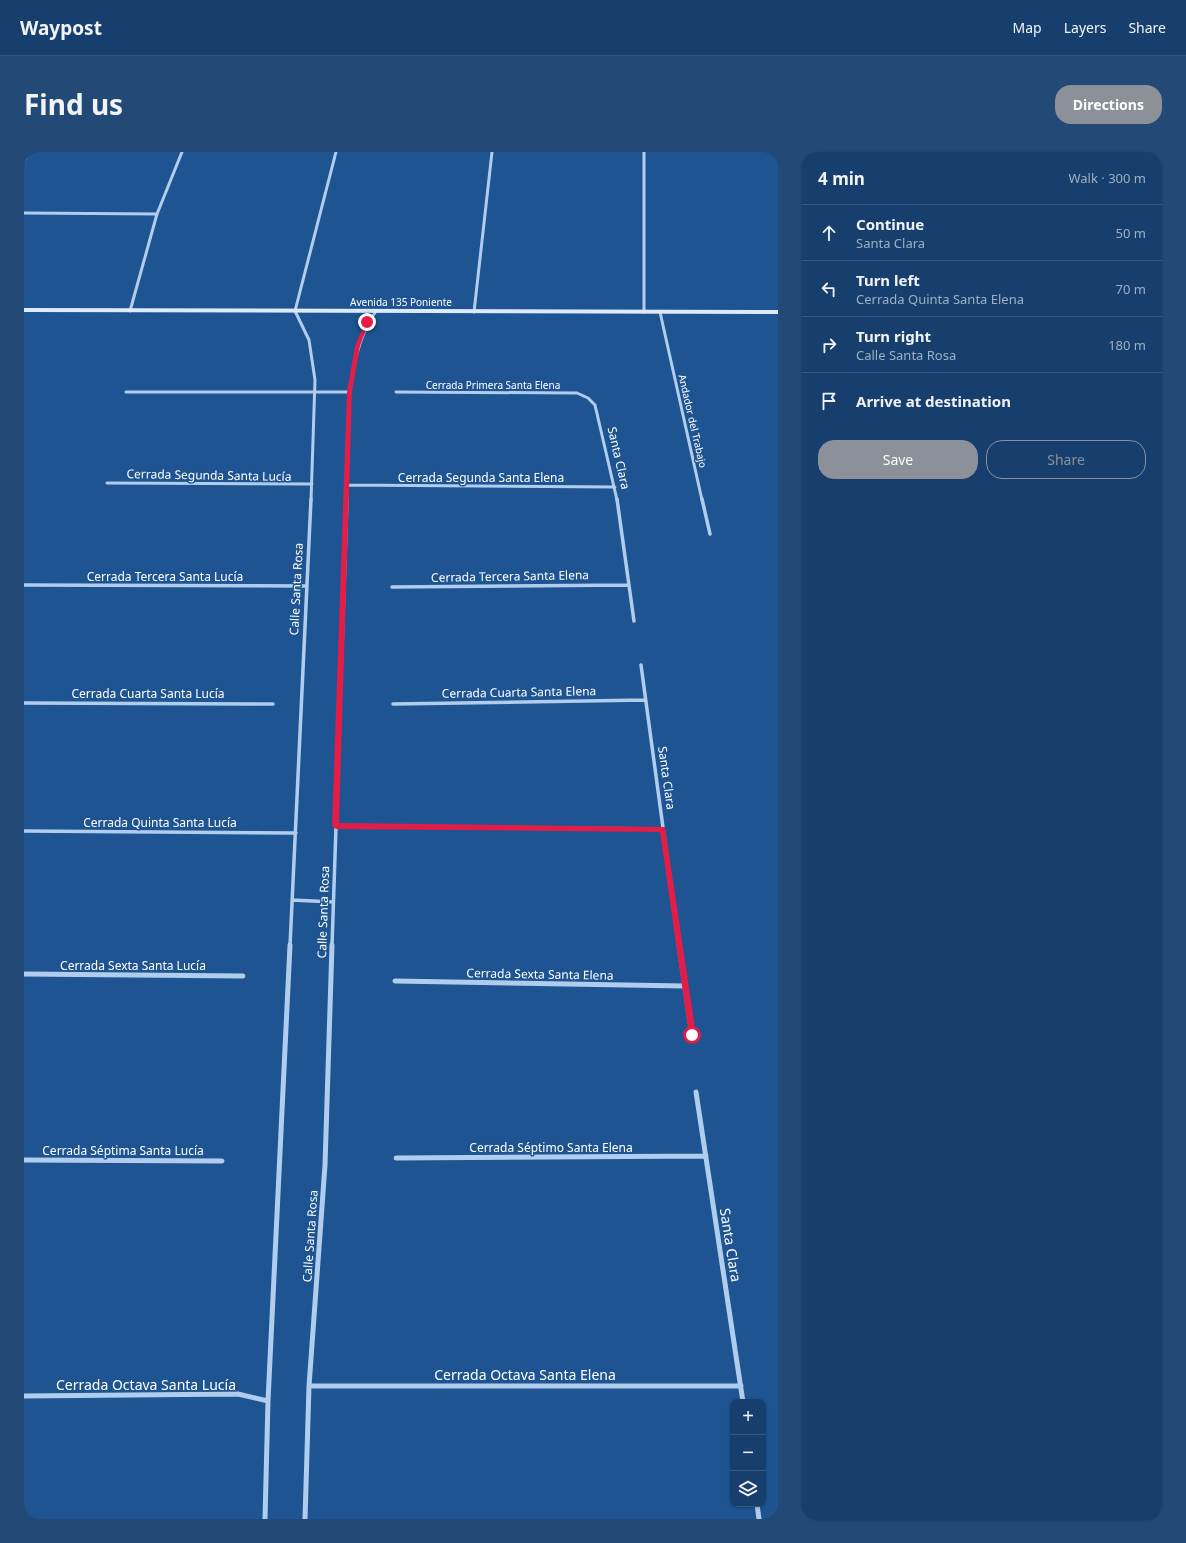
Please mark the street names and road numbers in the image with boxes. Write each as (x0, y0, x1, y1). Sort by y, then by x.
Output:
street label: Avenida 135 Poniente (350, 295, 452, 309)
street label: Andador del Trabajo (675, 373, 711, 469)
street label: Cerrada Primera Santa Elena (426, 378, 560, 392)
street label: Santa Clara (604, 425, 634, 491)
street label: Cerrada Segunda Santa Lucía (126, 465, 292, 485)
street label: Cerrada Segunda Santa Elena (398, 469, 564, 486)
street label: Calle Santa Rosa (285, 542, 307, 636)
street label: Cerrada Tercera Santa Elena (431, 566, 589, 586)
street label: Cerrada Tercera Santa Lucía (87, 568, 243, 585)
street label: Cerrada Cuarta Santa Elena (442, 682, 596, 702)
street label: Cerrada Cuarta Santa Lucía (71, 685, 225, 702)
street label: Santa Clara (654, 745, 680, 811)
street label: Cerrada Quinta Santa Lucía (83, 814, 237, 831)
street label: Calle Santa Rosa (313, 865, 333, 959)
street label: Cerrada Sexta Santa Lucía (60, 957, 206, 974)
street label: Cerrada Sexta Santa Elena (466, 964, 614, 984)
street label: Cerrada Séptimo Santa Elena (469, 1139, 633, 1156)
street label: Cerrada Séptima Santa Lucía (42, 1142, 204, 1159)
street label: Calle Santa Rosa (298, 1189, 322, 1283)
street label: Santa Clara (716, 1207, 746, 1283)
street label: Cerrada Octava Santa Elena (434, 1365, 616, 1384)
street label: Cerrada Octava Santa Lucía (56, 1375, 236, 1394)

